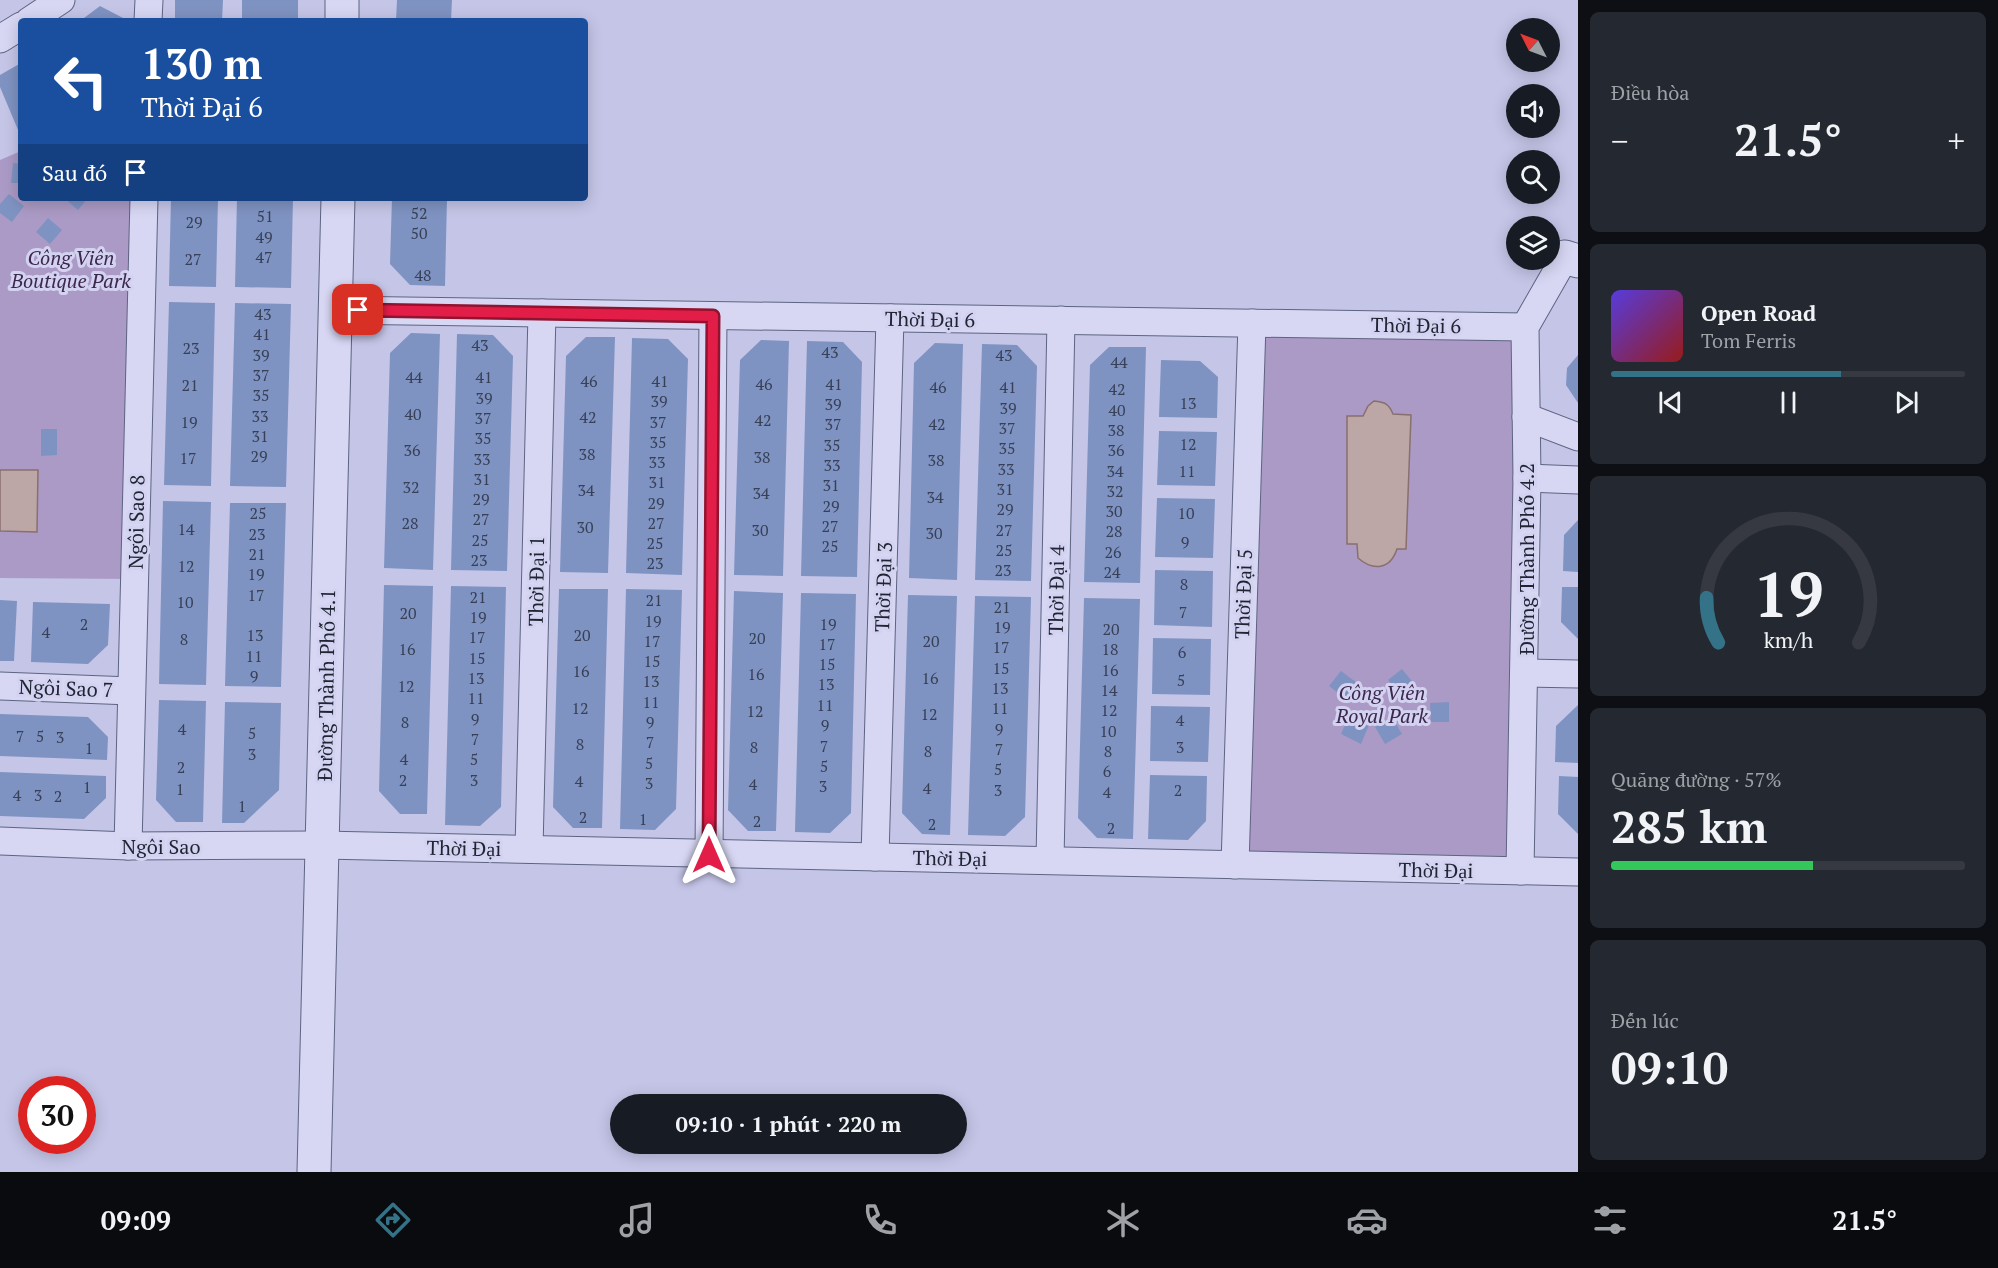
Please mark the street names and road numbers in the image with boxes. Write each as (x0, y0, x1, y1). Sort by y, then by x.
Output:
street label: Thời Đại 6 (885, 305, 976, 333)
street label: Thời Đại 6 (1371, 311, 1462, 339)
street label: Đường Thành Phố 4.2 (1513, 463, 1540, 655)
street label: Ngôi Sao 8 (122, 475, 150, 569)
street label: Thời Đại 1 (522, 536, 550, 626)
street label: Thời Đại 3 (868, 541, 898, 633)
street label: Thời Đại 4 (1042, 544, 1070, 635)
street label: Thời Đại 5 (1228, 548, 1258, 640)
street label: Đường Thành Phố 4.1 (311, 589, 341, 781)
street label: Ngôi Sao 7 (18, 673, 114, 703)
street label: Ngôi Sao (122, 833, 200, 860)
street label: Thời Đại (426, 834, 502, 862)
street label: Thời Đại (912, 844, 988, 872)
street label: Thời Đại (1398, 856, 1474, 884)

